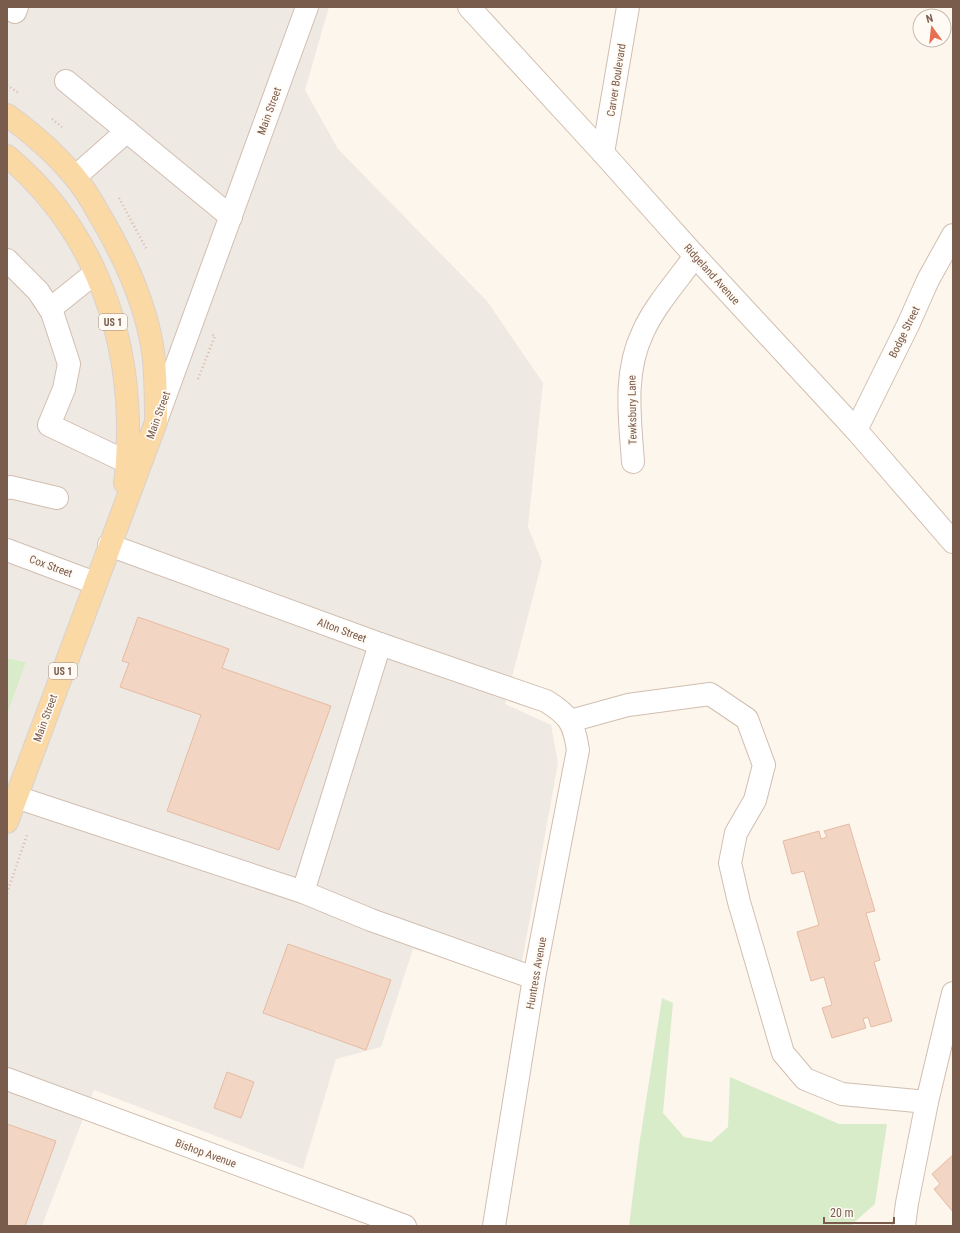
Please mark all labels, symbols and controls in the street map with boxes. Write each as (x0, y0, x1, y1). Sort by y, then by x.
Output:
north arrow (912, 8, 952, 48)
text: N (925, 12, 935, 26)
street label: Carver Boulevard (604, 43, 629, 117)
street label: Main Street (255, 86, 284, 137)
street label: Ridgeland Avenue (681, 241, 742, 307)
street label: Bodge Street (886, 304, 923, 360)
road number: US 1 (99, 314, 127, 330)
street label: Tewksbury Lane (625, 375, 640, 445)
street label: Main Street (144, 390, 173, 441)
street label: Cox Street (28, 553, 74, 580)
street label: Alton Street (316, 616, 368, 645)
road number: US 1 (49, 663, 77, 679)
street label: Main Street (31, 693, 60, 744)
street label: Huntress Avenue (524, 936, 549, 1010)
street label: Bishop Avenue (174, 1136, 238, 1171)
scale bar (824, 1199, 894, 1225)
text: 20 m (830, 1206, 854, 1220)

